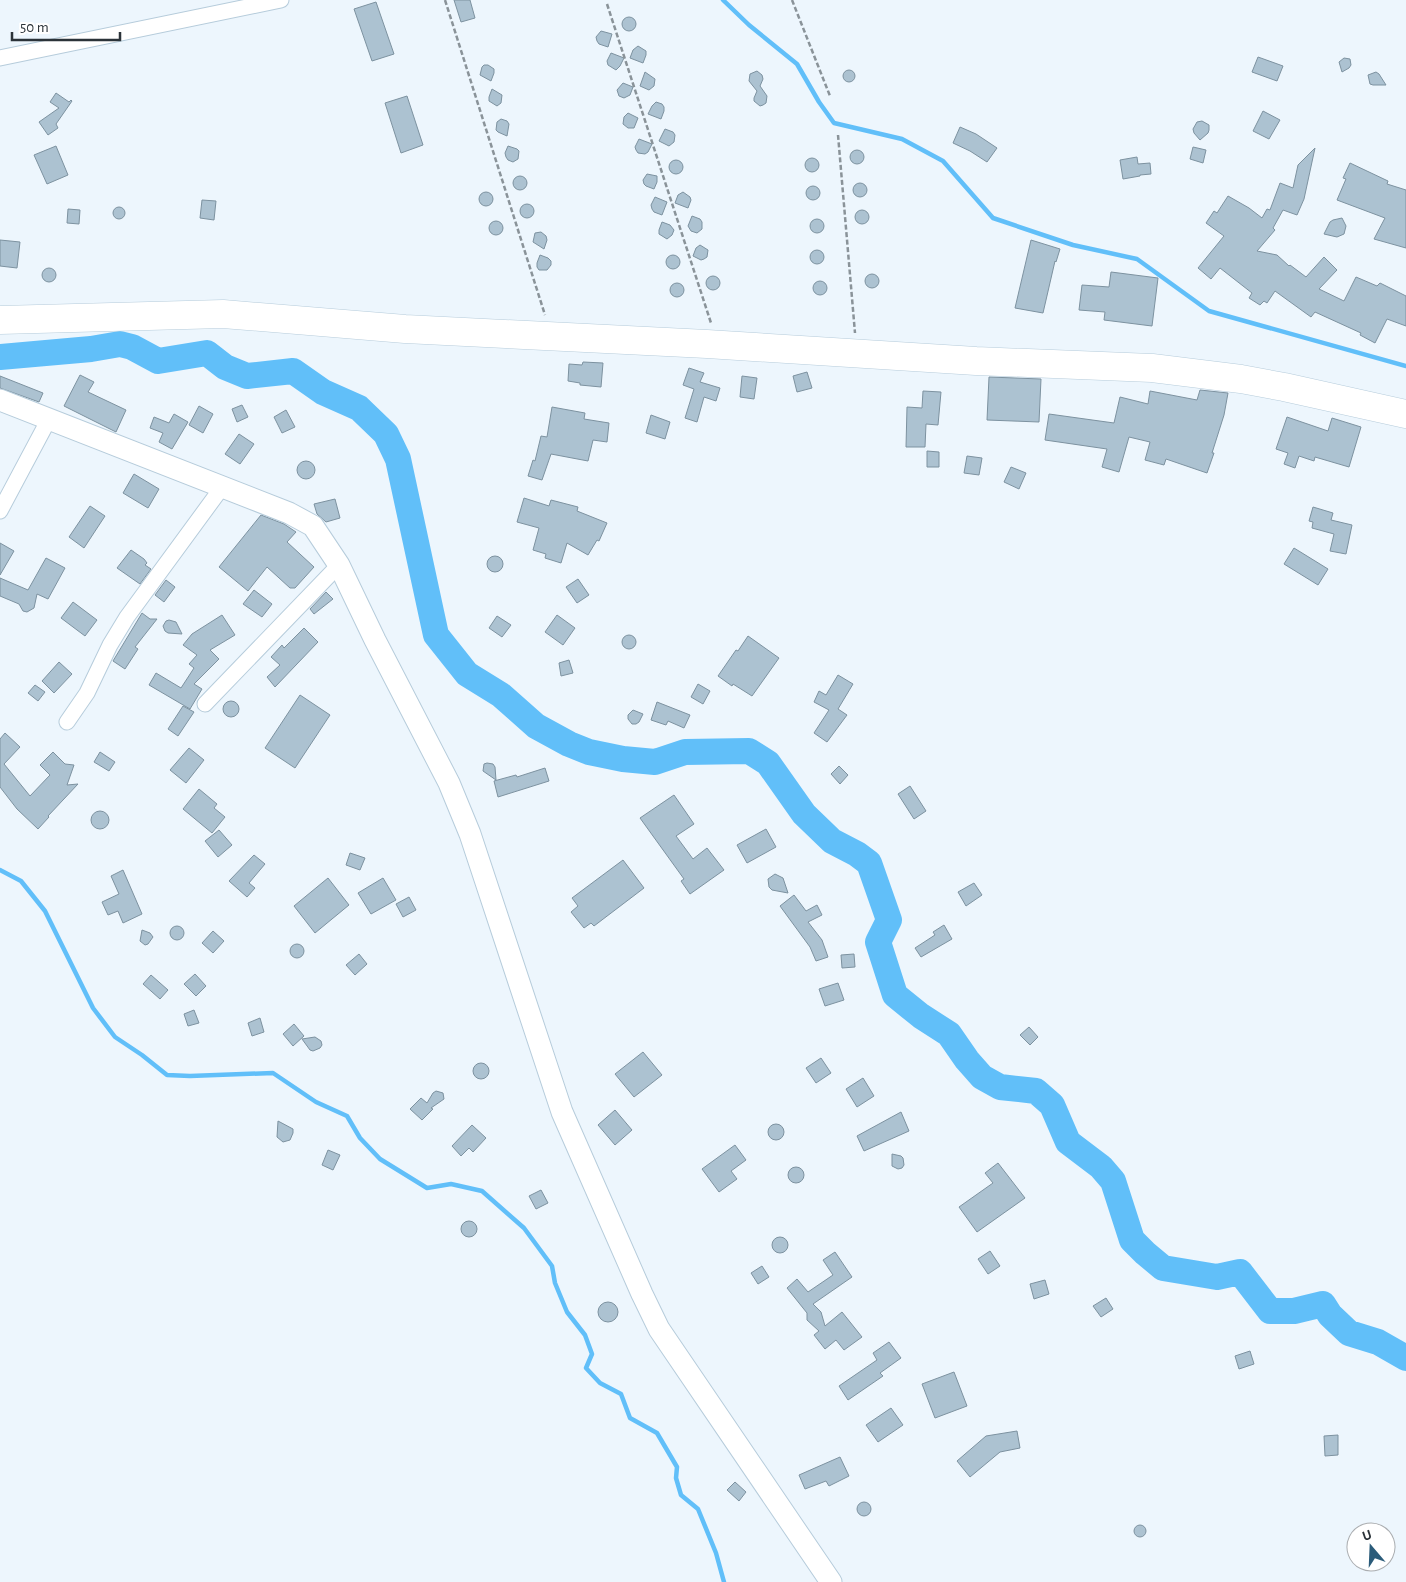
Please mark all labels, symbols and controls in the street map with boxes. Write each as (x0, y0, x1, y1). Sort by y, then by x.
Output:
scale bar (12, 10, 120, 42)
text: 50 m (20, 20, 49, 35)
north arrow (1346, 1522, 1396, 1572)
text: U (1361, 1528, 1374, 1544)

